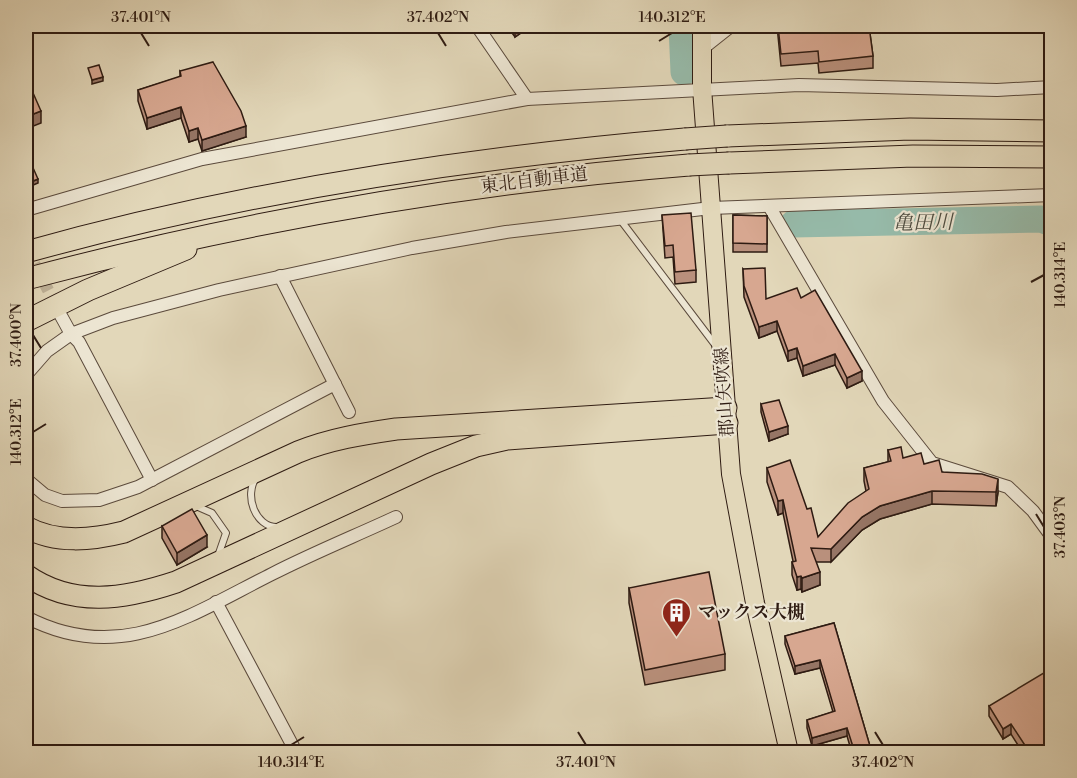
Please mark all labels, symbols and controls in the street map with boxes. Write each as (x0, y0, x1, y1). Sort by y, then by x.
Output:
text: 37.401°N (111, 8, 171, 27)
text: 37.402°N (407, 8, 469, 27)
text: 140.312°E (638, 8, 706, 27)
street label: 東北自動車道 (479, 163, 589, 198)
water label: 亀田川 (893, 210, 955, 237)
text: 140.314°E (1051, 242, 1070, 308)
text: 37.400°N (7, 303, 26, 367)
street label: 郡山矢吹線 (710, 346, 739, 438)
text: 140.312°E (7, 398, 26, 466)
text: 37.403°N (1051, 496, 1070, 558)
building icon: マックス大槻 (661, 596, 693, 638)
place label: マックス大槻 (698, 601, 805, 624)
text: 140.314°E (258, 753, 324, 772)
text: 37.401°N (556, 753, 616, 772)
text: 37.402°N (852, 753, 914, 772)

